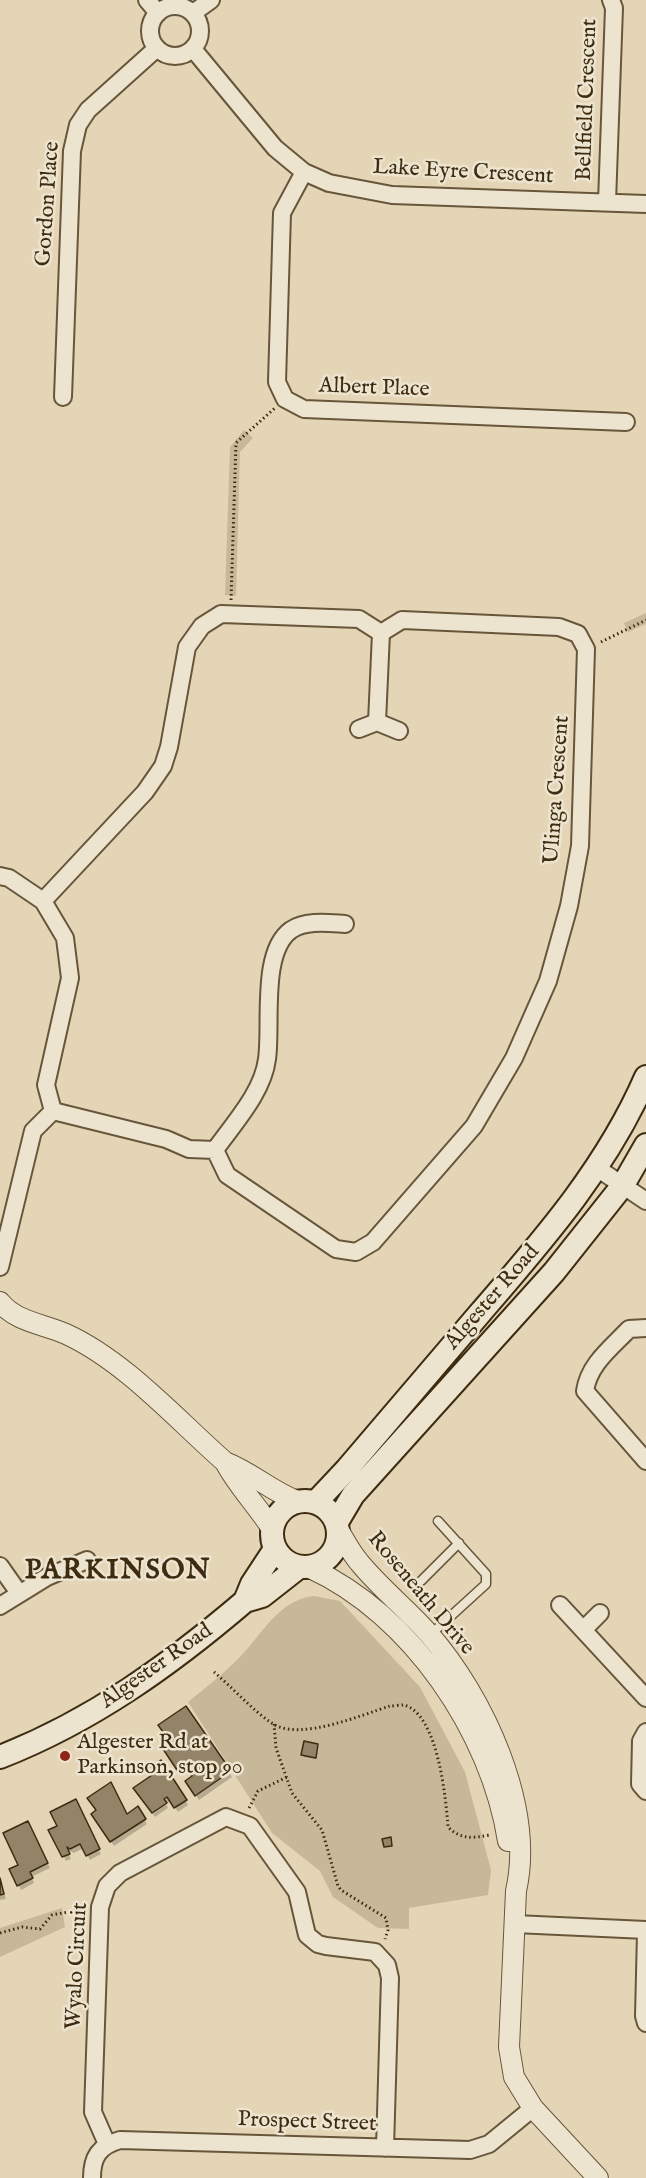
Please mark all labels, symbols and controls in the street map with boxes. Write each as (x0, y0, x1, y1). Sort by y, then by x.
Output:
street label: Bellfield Crescent (572, 18, 604, 182)
street label: Gordon Place (31, 141, 67, 267)
street label: Lake Eyre Crescent (372, 155, 554, 191)
street label: Albert Place (318, 374, 430, 404)
street label: Ulinga Crescent (540, 715, 576, 865)
street label: Algester Road (440, 1240, 546, 1356)
street label: Roseneath Drive (361, 1527, 479, 1661)
district label: PARKINSON (25, 1555, 211, 1589)
street label: Algester Road (96, 1619, 218, 1715)
place label: Algester Rd at Parkinson, stop 90 (77, 1730, 243, 1782)
marker: Algester Rd at Parkinson, stop 90 (58, 1749, 72, 1763)
street label: Wyalo Circuit (61, 1902, 95, 2030)
street label: Prospect Street (237, 2107, 377, 2139)

